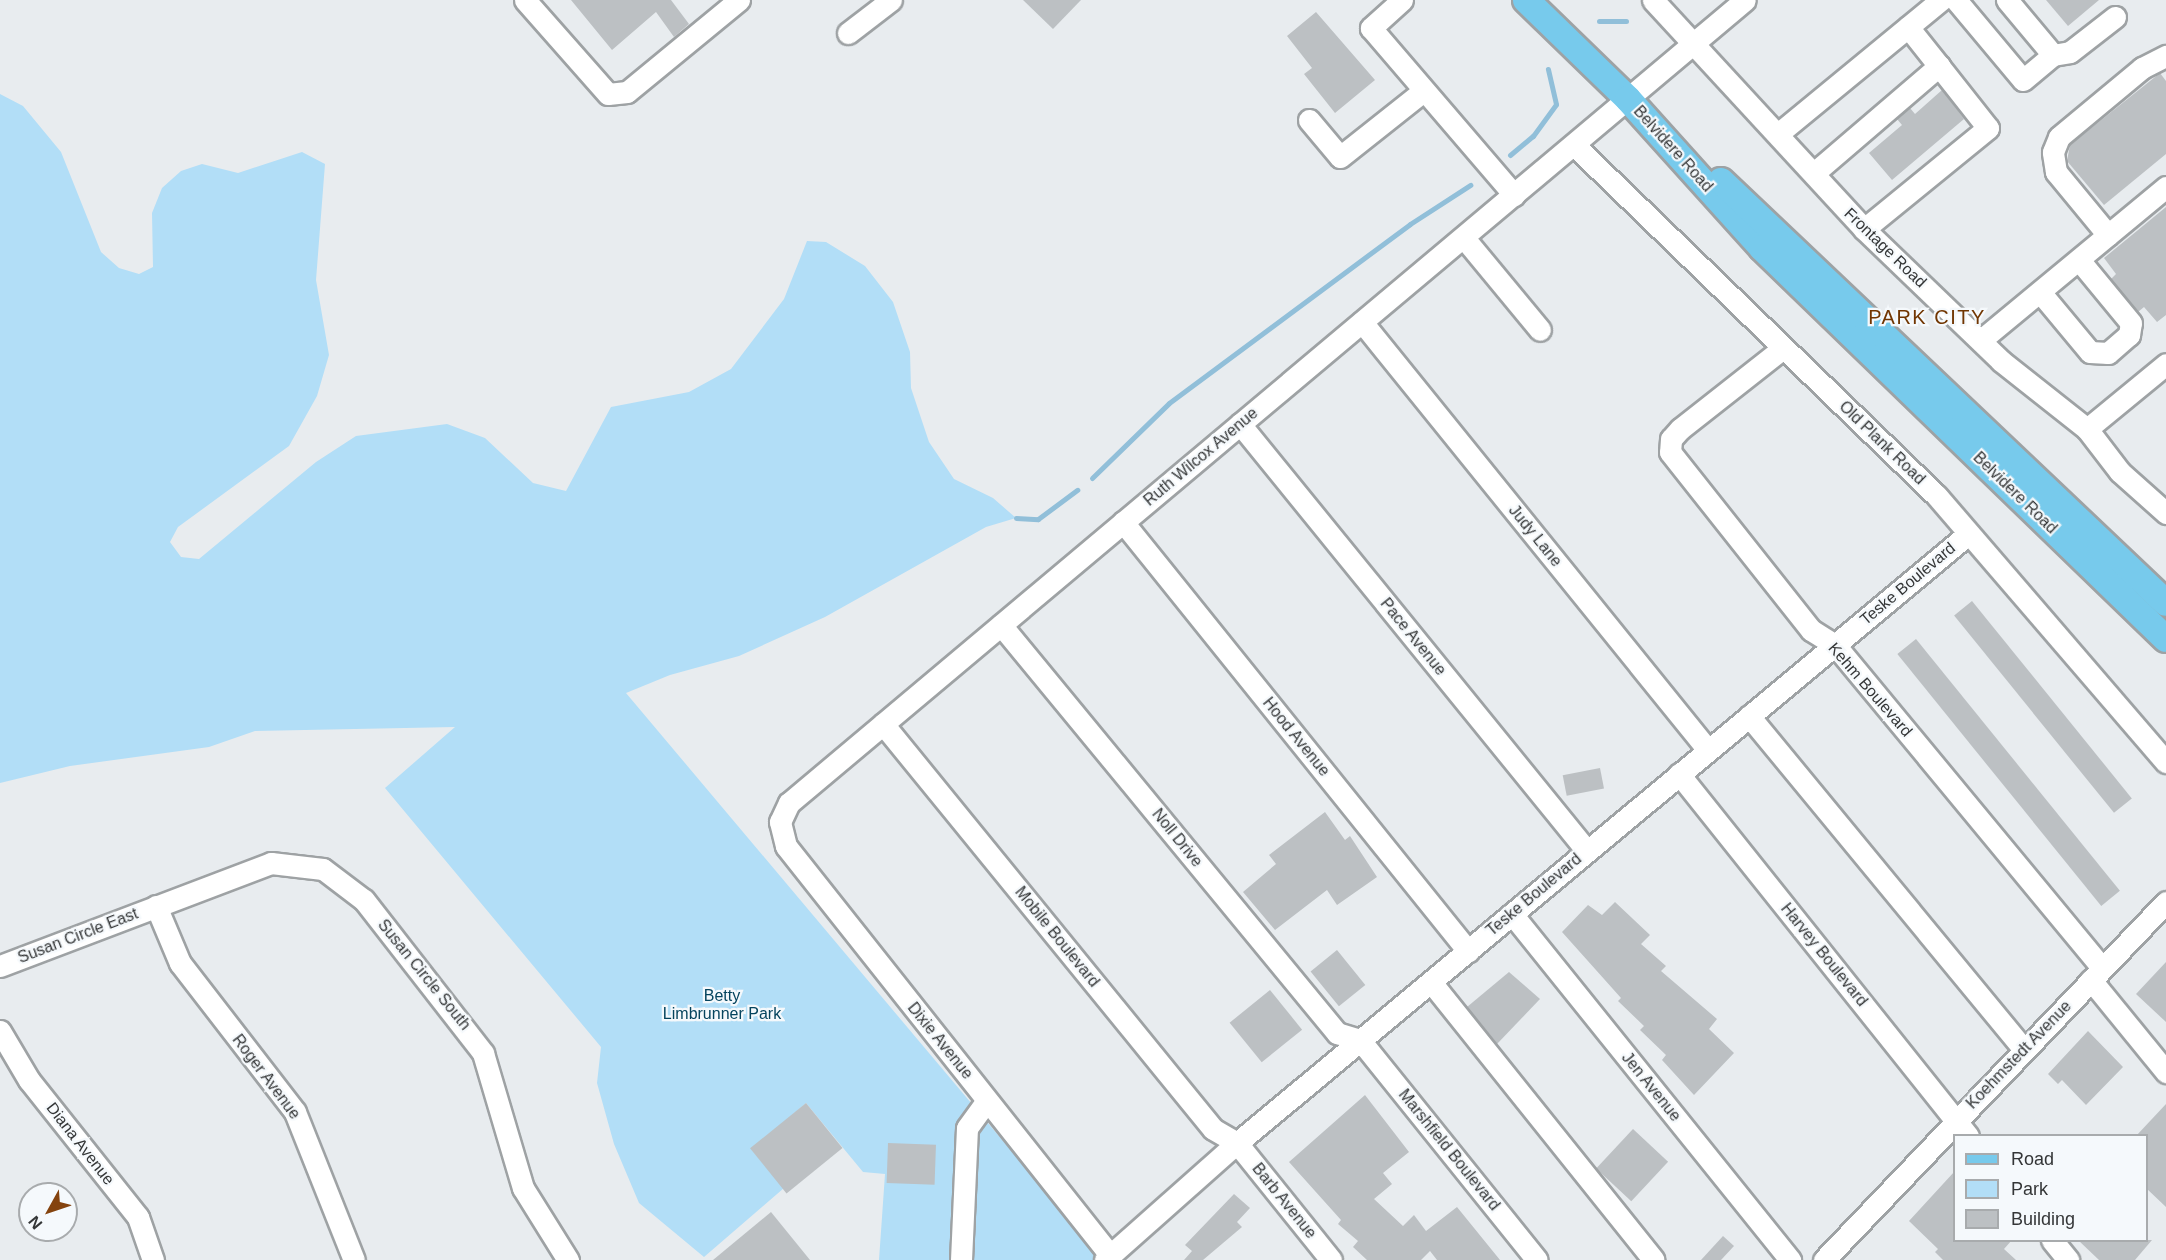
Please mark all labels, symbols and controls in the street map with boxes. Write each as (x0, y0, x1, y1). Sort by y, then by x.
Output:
street label: Belvidere Road (1629, 102, 1717, 196)
street label: Frontage Road (1840, 204, 1930, 292)
district label: PARK CITY (1868, 305, 1986, 329)
street label: Old Plank Road (1835, 397, 1929, 489)
street label: Ruth Wilcox Avenue (1140, 403, 1262, 511)
street label: Belvidere Road (1969, 448, 2061, 538)
street label: Judy Lane (1504, 501, 1566, 571)
street label: Teske Boulevard (1857, 539, 1959, 629)
street label: Pace Avenue (1376, 594, 1450, 680)
street label: Kehm Boulevard (1824, 639, 1916, 741)
street label: Hood Avenue (1258, 693, 1334, 781)
street label: Noll Drive (1148, 805, 1206, 871)
street label: Teske Boulevard (1483, 850, 1585, 940)
street label: Mobile Boulevard (1011, 883, 1103, 991)
street label: Harvey Boulevard (1777, 900, 1871, 1010)
street label: Susan Circle East (15, 904, 141, 968)
street label: Susan Circle South (373, 916, 475, 1034)
park label: Betty Limbrunner Park (663, 986, 781, 1024)
street label: Koehmstedt Avenue (1962, 997, 2076, 1113)
street label: Dixie Avenue (903, 998, 977, 1084)
street label: Roger Avenue (228, 1030, 304, 1124)
street label: Jen Avenue (1617, 1048, 1685, 1126)
street label: Marshfield Boulevard (1394, 1086, 1504, 1214)
street label: Diana Avenue (42, 1099, 118, 1189)
legend (1953, 1134, 2148, 1242)
text: Road (2011, 1149, 2054, 1169)
street label: Barb Avenue (1248, 1159, 1320, 1243)
text: Park (2011, 1179, 2048, 1199)
north arrow (18, 1182, 78, 1242)
text: Building (2011, 1209, 2075, 1229)
text: N (25, 1213, 46, 1232)

